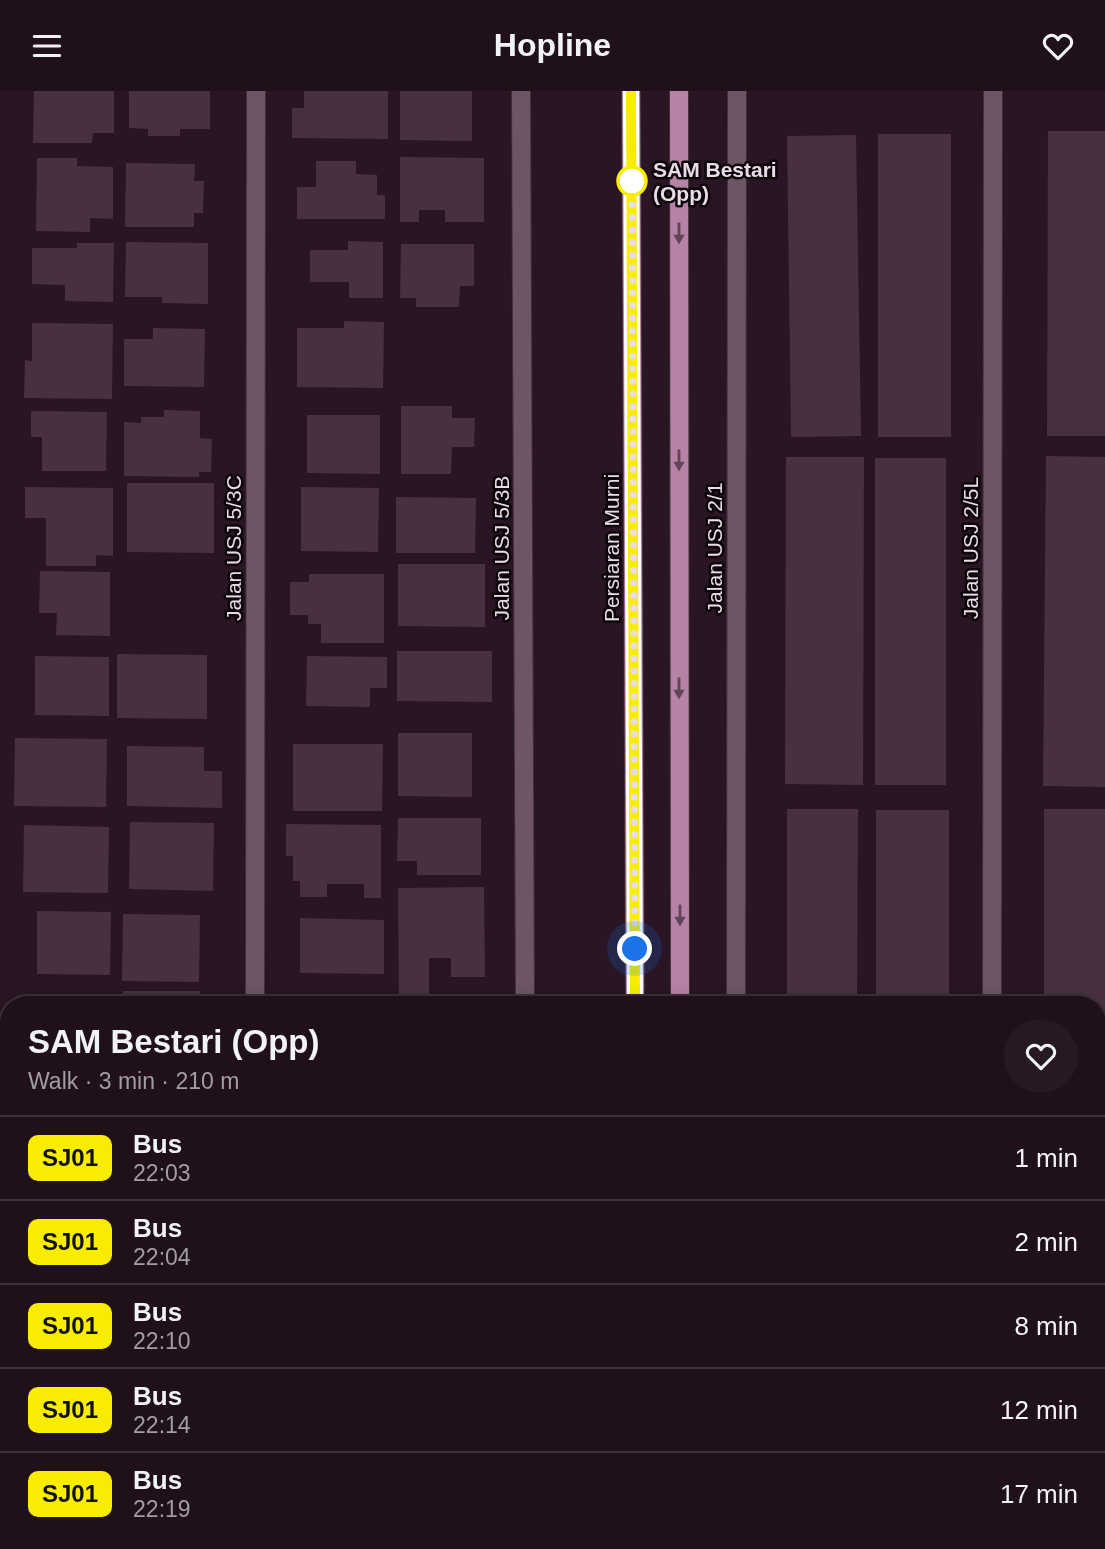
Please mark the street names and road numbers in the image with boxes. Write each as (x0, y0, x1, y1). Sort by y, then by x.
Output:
street label: Persiaran Murni (600, 474, 623, 622)
street label: Jalan USJ 5/3C (222, 475, 245, 621)
street label: Jalan USJ 5/3B (490, 476, 513, 620)
street label: Jalan USJ 2/5L (959, 477, 982, 619)
street label: Jalan USJ 2/1 (703, 483, 726, 613)

